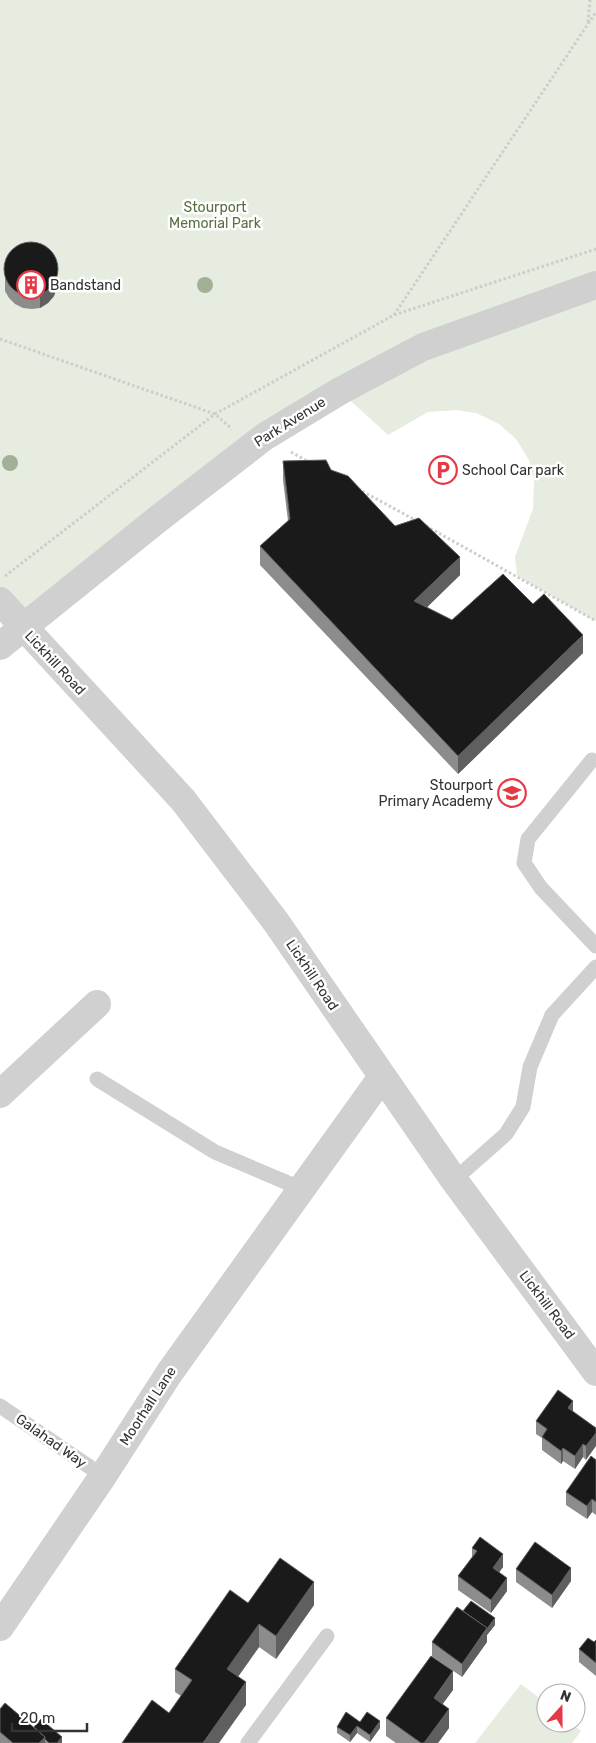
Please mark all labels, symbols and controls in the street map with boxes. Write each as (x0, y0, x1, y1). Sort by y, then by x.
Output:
park label: Stourport Memorial Park (169, 199, 262, 232)
building icon: Bandstand (16, 270, 46, 300)
place label: Bandstand (50, 277, 121, 294)
street label: Park Avenue (251, 393, 329, 451)
parking icon: School Car park (428, 455, 458, 485)
place label: School Car park (462, 462, 565, 479)
street label: Lickhill Road (21, 627, 89, 699)
place label: Stourport Primary Academy (379, 777, 494, 810)
school or university icon: Stourport Primary Academy (497, 778, 527, 808)
street label: Lickhill Road (282, 936, 342, 1014)
street label: Lickhill Road (516, 1267, 578, 1343)
street label: Moorhall Lane (116, 1363, 180, 1449)
street label: Galahad Way (12, 1410, 90, 1472)
north arrow (536, 1683, 586, 1733)
text: N (558, 1687, 573, 1706)
scale bar (12, 1700, 88, 1732)
text: 20 m (20, 1709, 55, 1727)

